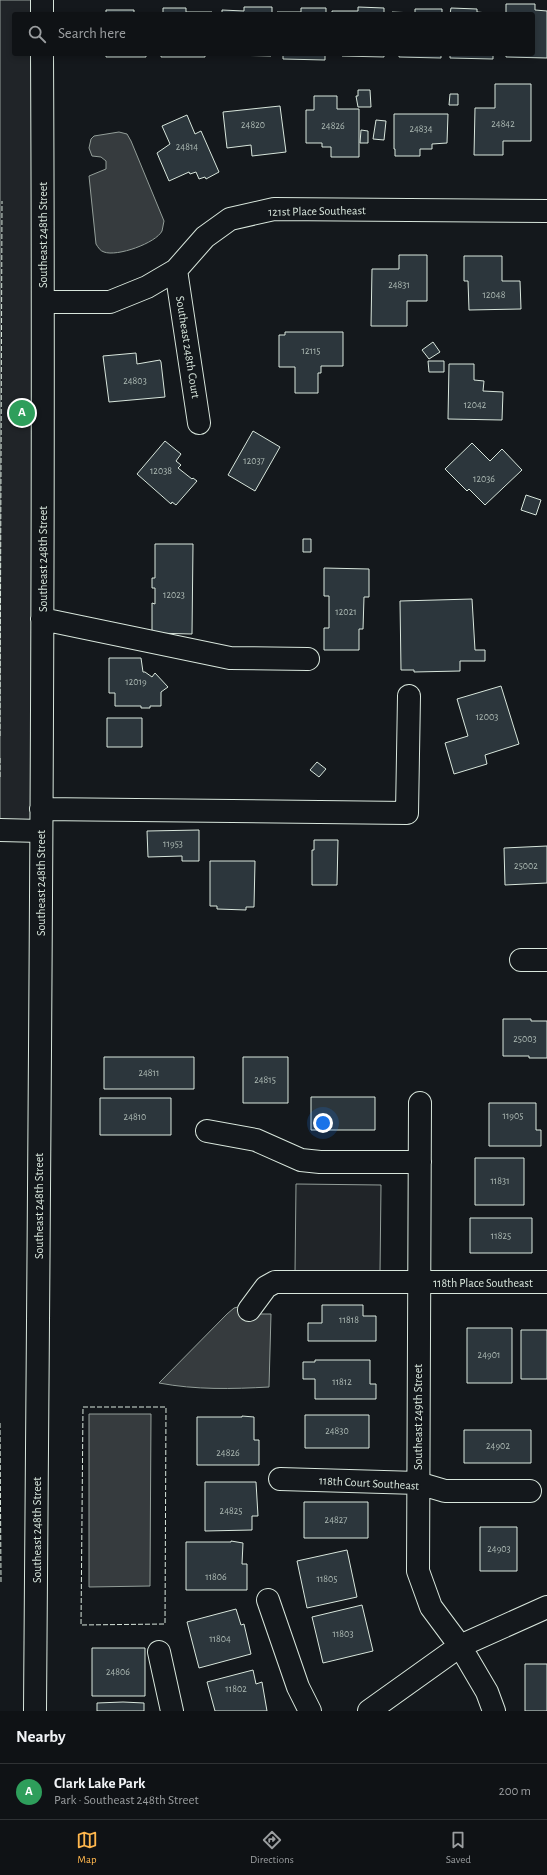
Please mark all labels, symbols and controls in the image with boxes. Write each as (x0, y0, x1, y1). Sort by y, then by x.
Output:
search box (12, 12, 535, 56)
icon: search (26, 23, 48, 45)
text: Search here (58, 26, 126, 41)
house number: 24842 (491, 119, 515, 129)
house number: 24820 (241, 120, 265, 130)
house number: 24826 (321, 121, 345, 131)
house number: 24834 (409, 124, 433, 134)
house number: 24814 (176, 142, 198, 152)
street label: Southeast 248th Street (37, 182, 49, 288)
street label: 121st Place Southeast (268, 204, 366, 218)
house number: 24831 (388, 280, 410, 290)
house number: 12048 (483, 290, 506, 300)
street label: Southeast 248th Court (174, 295, 202, 399)
house number: 12115 (301, 346, 321, 356)
house number: 24803 (123, 376, 147, 386)
pin: A (9, 398, 35, 428)
house number: 12042 (464, 400, 487, 410)
house number: 12037 (243, 456, 265, 466)
house number: 12038 (150, 466, 172, 476)
house number: 12036 (473, 474, 495, 484)
street label: Southeast 248th Street (37, 506, 49, 612)
house number: 12023 (163, 590, 185, 600)
house number: 12021 (335, 607, 357, 617)
house number: 12019 (125, 677, 147, 687)
house number: 12003 (476, 712, 498, 722)
street label: Southeast 248th Street (35, 830, 47, 936)
house number: 11953 (163, 839, 183, 849)
house number: 25002 (514, 861, 538, 871)
house number: 25003 (513, 1034, 537, 1044)
house number: 24811 (139, 1068, 159, 1078)
house number: 24815 (254, 1075, 276, 1085)
house number: 11905 (502, 1111, 524, 1121)
house number: 24810 (124, 1112, 146, 1122)
your location (313, 1113, 333, 1133)
street label: Southeast 248th Street (33, 1153, 45, 1259)
house number: 11831 (490, 1176, 510, 1186)
house number: 11825 (491, 1231, 511, 1241)
street label: 118th Place Southeast (433, 1277, 533, 1289)
house number: 11818 (339, 1315, 359, 1325)
house number: 24901 (478, 1350, 500, 1360)
street label: Southeast 249th Street (412, 1364, 424, 1470)
house number: 11812 (332, 1377, 352, 1387)
house number: 24830 (325, 1426, 349, 1436)
house number: 24902 (486, 1441, 510, 1451)
house number: 24826 (216, 1448, 240, 1458)
street label: 118th Court Southeast (319, 1474, 420, 1492)
street label: Southeast 248th Street (31, 1477, 43, 1583)
house number: 24825 (220, 1506, 242, 1516)
house number: 24827 (325, 1515, 347, 1525)
house number: 24903 (487, 1544, 511, 1554)
house number: 11806 (205, 1572, 227, 1582)
house number: 11805 (316, 1574, 338, 1584)
house number: 11803 (332, 1629, 354, 1639)
house number: 11804 (209, 1634, 231, 1644)
house number: 24806 (106, 1667, 130, 1677)
house number: 11802 (225, 1684, 247, 1694)
text: Nearby (16, 1728, 66, 1745)
text: Clark Lake Park (54, 1776, 146, 1791)
text: A (25, 1785, 33, 1798)
text: 200 m (499, 1785, 531, 1798)
text: Park · Southeast 248th Street (54, 1794, 199, 1807)
tab: Map (76, 1829, 98, 1866)
tab: Directions (250, 1829, 294, 1866)
tab: Saved (446, 1829, 471, 1866)

